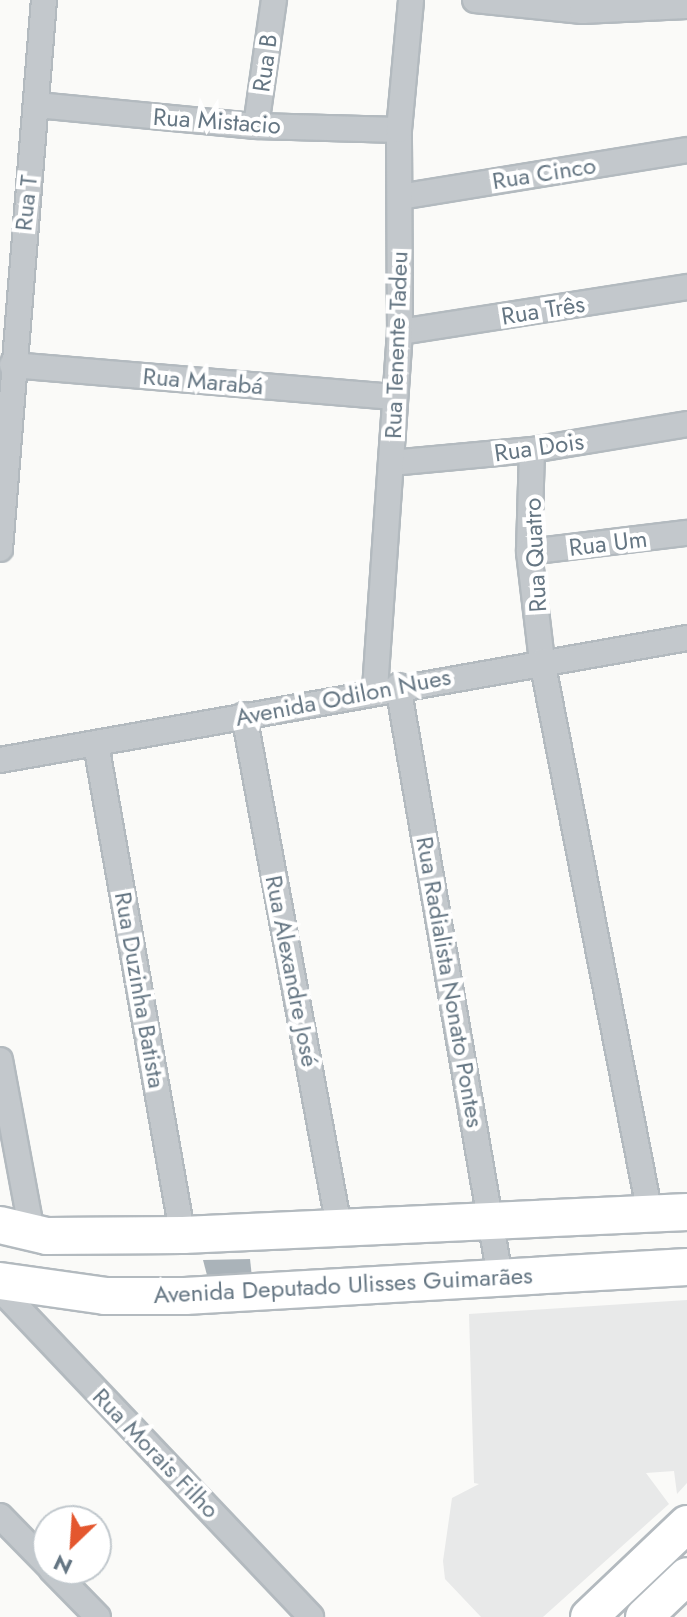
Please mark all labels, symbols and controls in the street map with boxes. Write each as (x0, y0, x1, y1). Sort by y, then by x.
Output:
street label: Rua B (247, 32, 283, 94)
street label: Rua Mistacio (152, 102, 282, 140)
street label: Rua Cinco (490, 151, 598, 195)
street label: Rua T (9, 174, 43, 232)
street label: Rua Tenente Tadeu (378, 251, 414, 439)
street label: Rua Três (499, 289, 587, 331)
street label: Rua Marabá (142, 361, 264, 401)
street label: Rua Dois (492, 426, 586, 468)
street label: Rua Quatro (518, 497, 552, 613)
street label: Rua Um (567, 524, 649, 562)
street label: Avenida Odilon Nues (233, 662, 453, 732)
street label: Rua Radialista Nonato Pontes (410, 834, 490, 1130)
street label: Rua Alexandre José (259, 873, 325, 1069)
street label: Rua Duzinha Batista (109, 890, 171, 1090)
street label: Avenida Deputado Ulisses Guimarães (153, 1261, 533, 1309)
street label: Rua Morais Filho (87, 1382, 225, 1524)
north arrow (32, 1505, 112, 1585)
text: N (48, 1547, 77, 1583)

